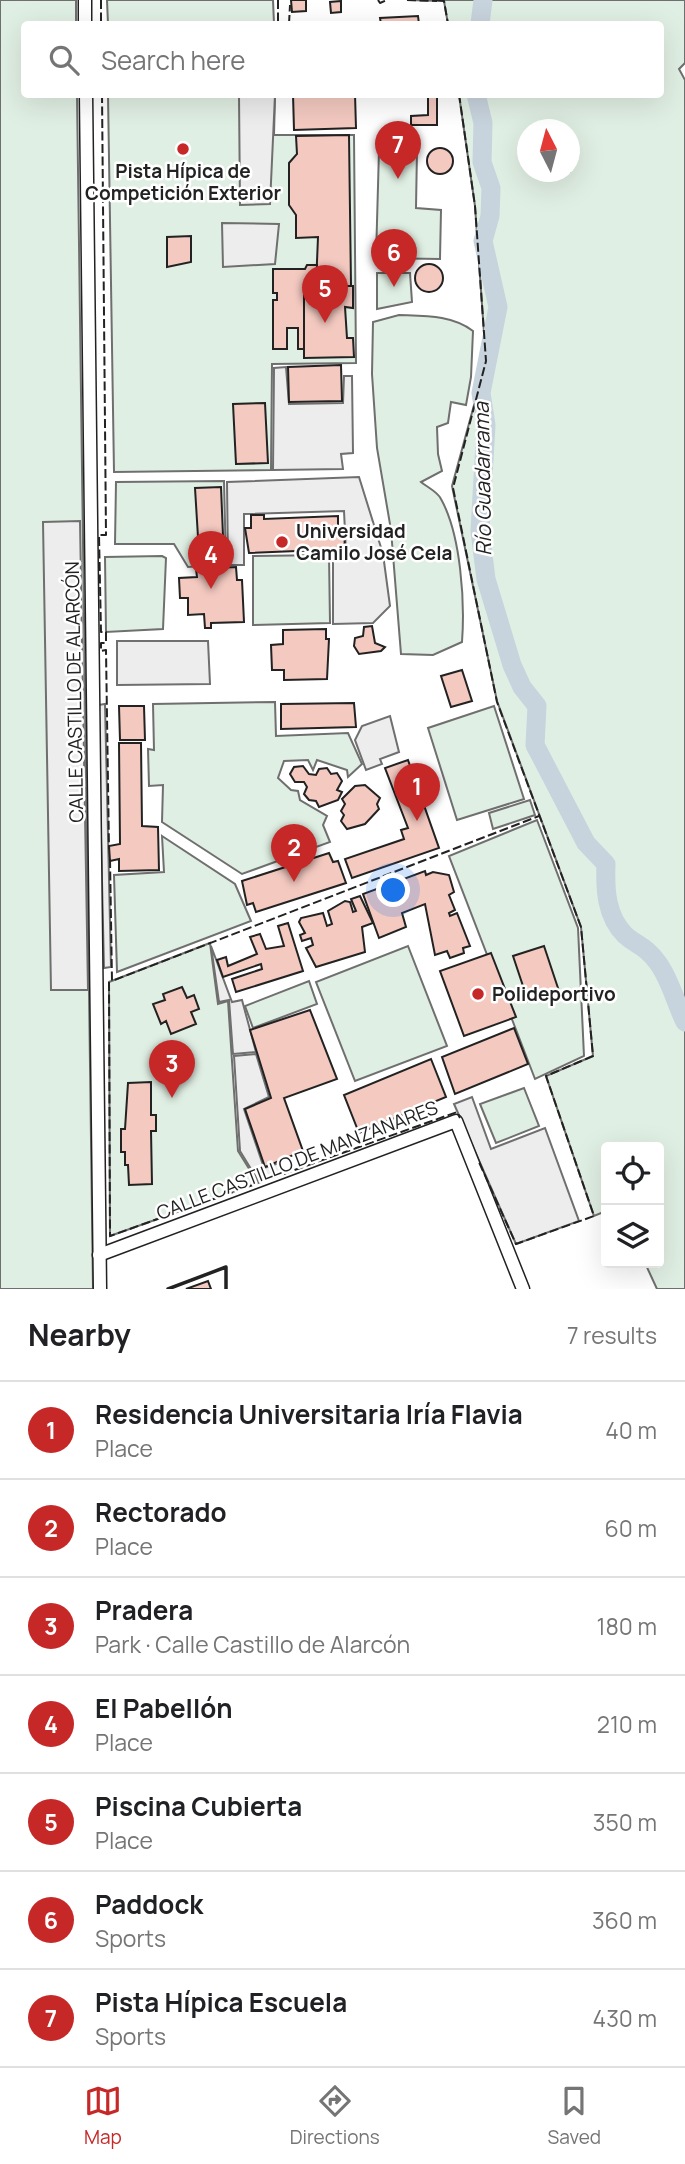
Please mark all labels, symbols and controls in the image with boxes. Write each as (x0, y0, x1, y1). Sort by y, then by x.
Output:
search box (21, 21, 664, 98)
icon: search (45, 41, 83, 79)
text: Search here (101, 42, 246, 78)
north arrow (517, 119, 580, 182)
pin: 7 (375, 121, 421, 179)
marker: Pista Hípica de Competición Exterior (175, 141, 191, 157)
place label: Pista Hípica de Competición Exterior (85, 158, 281, 206)
pin: 6 (371, 229, 417, 287)
pin: 5 (302, 265, 348, 323)
water label: Río Guadarrama (467, 401, 497, 556)
place label: Universidad Camilo José Cela (296, 518, 453, 566)
pin: 4 (188, 531, 234, 589)
marker: Universidad Camilo José Cela (274, 534, 290, 550)
street label: CALLE CASTILLO DE ALARCÓN (59, 561, 89, 823)
pin: 1 (394, 763, 440, 821)
pin: 2 (271, 824, 317, 882)
your location (376, 873, 410, 907)
place label: Polideportivo (492, 981, 616, 1007)
marker: Polideportivo (470, 986, 486, 1002)
pin: 3 (149, 1040, 195, 1098)
street label: CALLE CASTILLO DE MANZANARES (153, 1094, 442, 1226)
map controls (601, 1142, 664, 1268)
button: locate (601, 1142, 664, 1205)
button: layers (601, 1205, 664, 1268)
text: Nearby (28, 1314, 131, 1355)
text: 7 results (567, 1319, 657, 1351)
text: Residencia Universitaria Iría Flavia (95, 1396, 523, 1432)
text: 1 (46, 1414, 56, 1446)
text: 40 m (605, 1414, 657, 1446)
text: Place (95, 1432, 153, 1464)
text: Rectorado (95, 1494, 227, 1530)
text: 2 (44, 1512, 58, 1544)
text: 60 m (605, 1512, 657, 1544)
text: Place (95, 1530, 153, 1562)
text: Pradera (95, 1592, 193, 1628)
text: 3 (44, 1610, 58, 1642)
text: 180 m (597, 1610, 657, 1642)
text: Park · Calle Castillo de Alarcón (95, 1628, 410, 1660)
text: El Pabellón (95, 1690, 233, 1726)
text: 4 (44, 1708, 58, 1740)
text: 210 m (597, 1708, 657, 1740)
text: Place (95, 1726, 153, 1758)
text: Piscina Cubierta (95, 1788, 302, 1824)
text: 5 (44, 1806, 58, 1838)
text: 350 m (593, 1806, 657, 1838)
text: Place (95, 1824, 153, 1856)
text: Paddock (95, 1886, 203, 1922)
text: 6 (44, 1904, 58, 1936)
text: 360 m (592, 1904, 657, 1936)
text: Sports (95, 1922, 166, 1954)
text: Pista Hípica Escuela (95, 1984, 347, 2020)
text: 7 (45, 2002, 57, 2034)
text: 430 m (593, 2002, 657, 2034)
text: Sports (95, 2020, 166, 2052)
tab: Map (84, 2082, 122, 2150)
tab: Directions (290, 2082, 380, 2150)
tab: Saved (548, 2082, 601, 2150)

